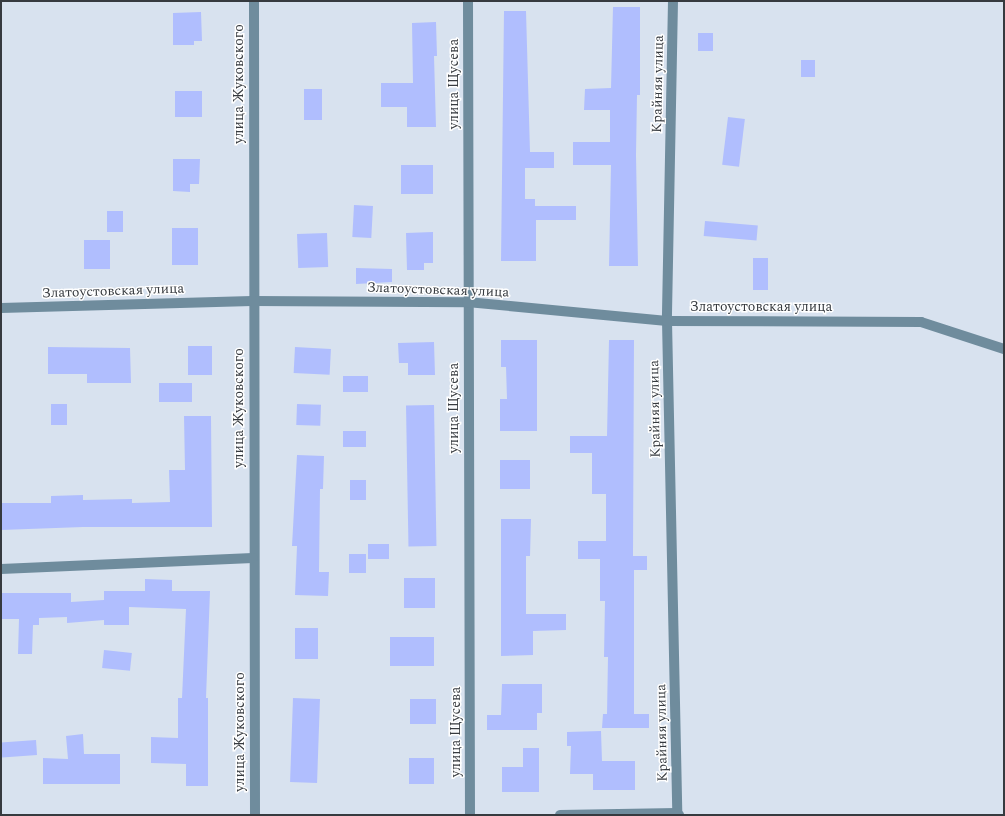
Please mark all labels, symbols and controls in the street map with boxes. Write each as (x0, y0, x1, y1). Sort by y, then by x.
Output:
street label: улица Жуковского (231, 24, 247, 144)
street label: Крайняя улица (649, 35, 667, 133)
street label: улица Щусева (446, 39, 462, 129)
street label: Златоустовская улица (367, 279, 509, 301)
street label: Златоустовская улица (42, 280, 184, 302)
street label: Златоустовская улица (690, 299, 832, 315)
street label: улица Жуковского (231, 348, 247, 468)
street label: Крайняя улица (646, 360, 664, 458)
street label: улица Щусева (446, 363, 462, 453)
street label: улица Жуковского (232, 672, 248, 792)
street label: Крайняя улица (653, 684, 671, 782)
street label: улица Щусева (448, 687, 464, 777)

